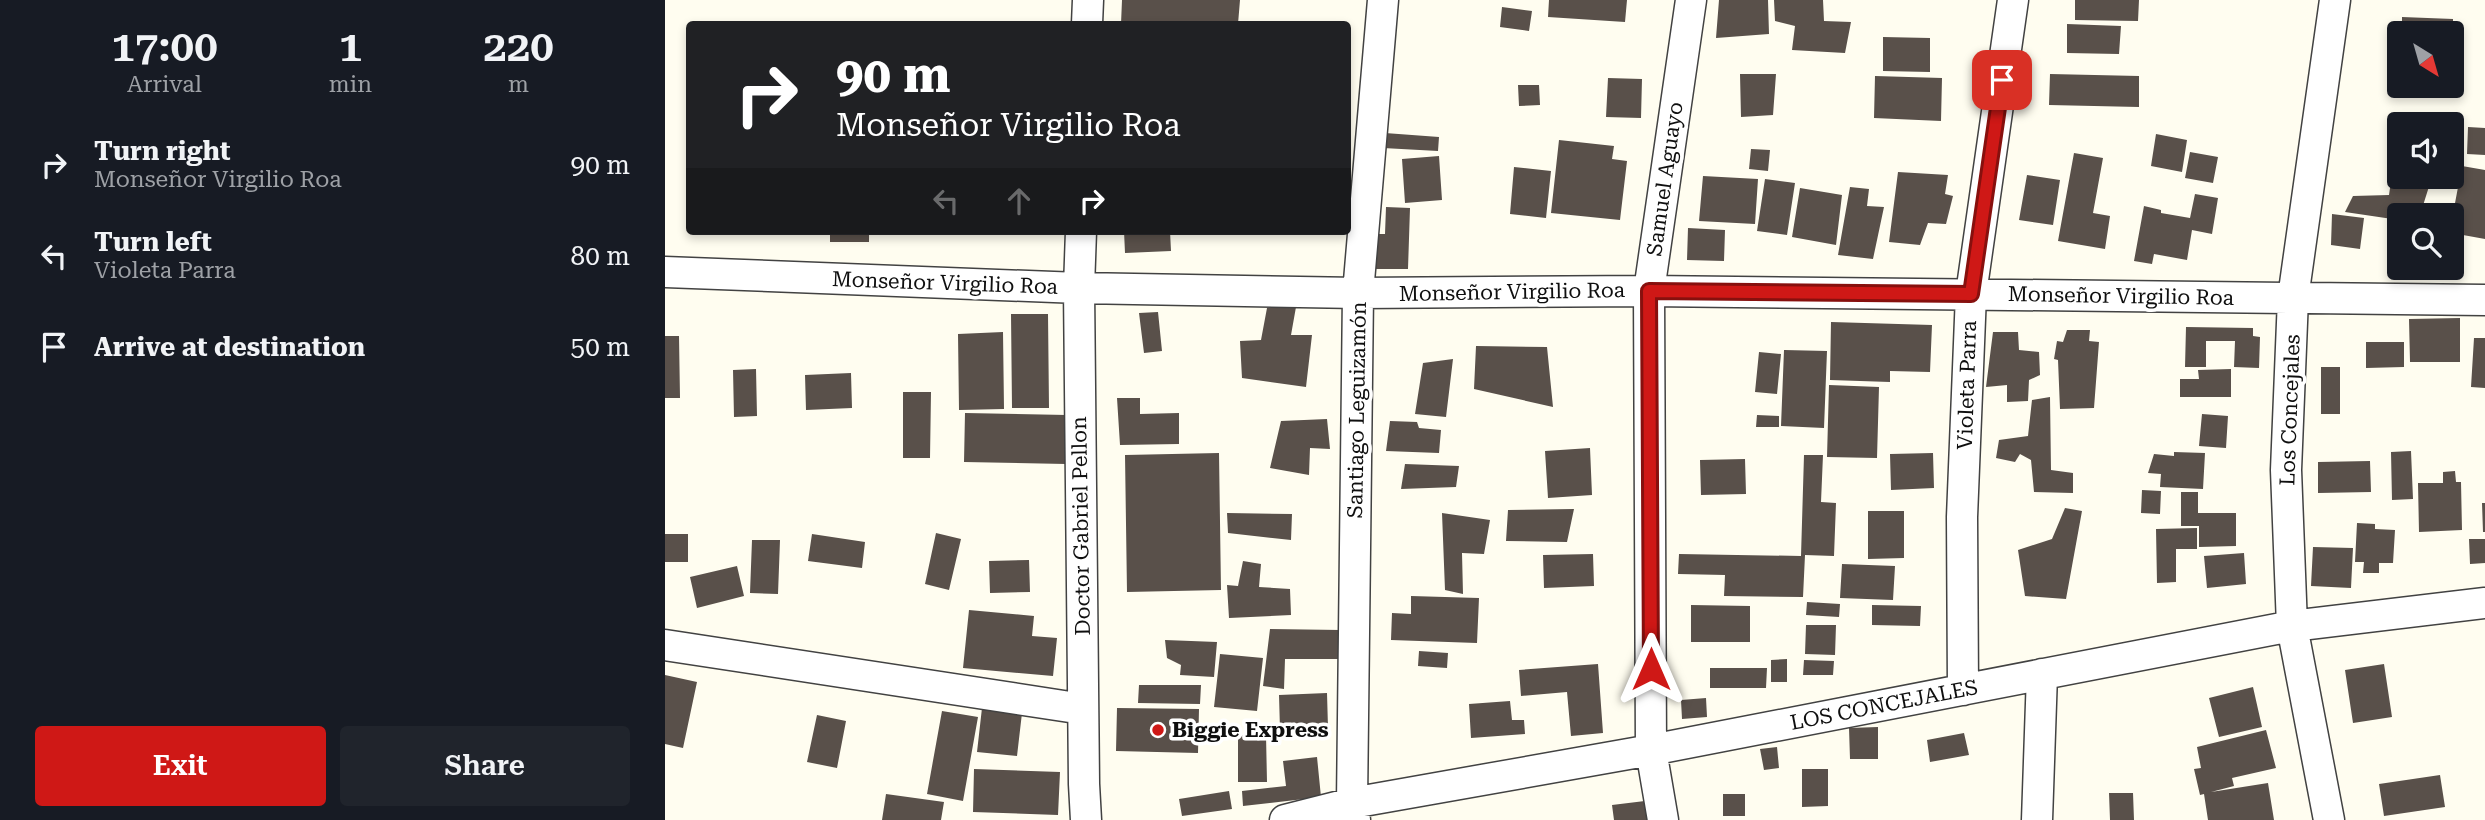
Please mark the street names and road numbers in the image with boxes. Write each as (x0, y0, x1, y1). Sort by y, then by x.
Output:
street label: Samuel Aguayo (1642, 100, 1688, 258)
street label: Monseñor Virgilio Roa (832, 267, 1059, 299)
street label: Monseñor Virgilio Roa (1399, 278, 1626, 306)
street label: Monseñor Virgilio Roa (2008, 282, 2235, 310)
street label: Santiago Leguizamón (1343, 301, 1371, 519)
street label: Violeta Parra (1953, 319, 1981, 450)
street label: Los Concejales (2275, 334, 2305, 486)
street label: Doctor Gabriel Pellon (1067, 416, 1095, 636)
street label: LOS CONCEJALES (1788, 675, 1980, 735)

